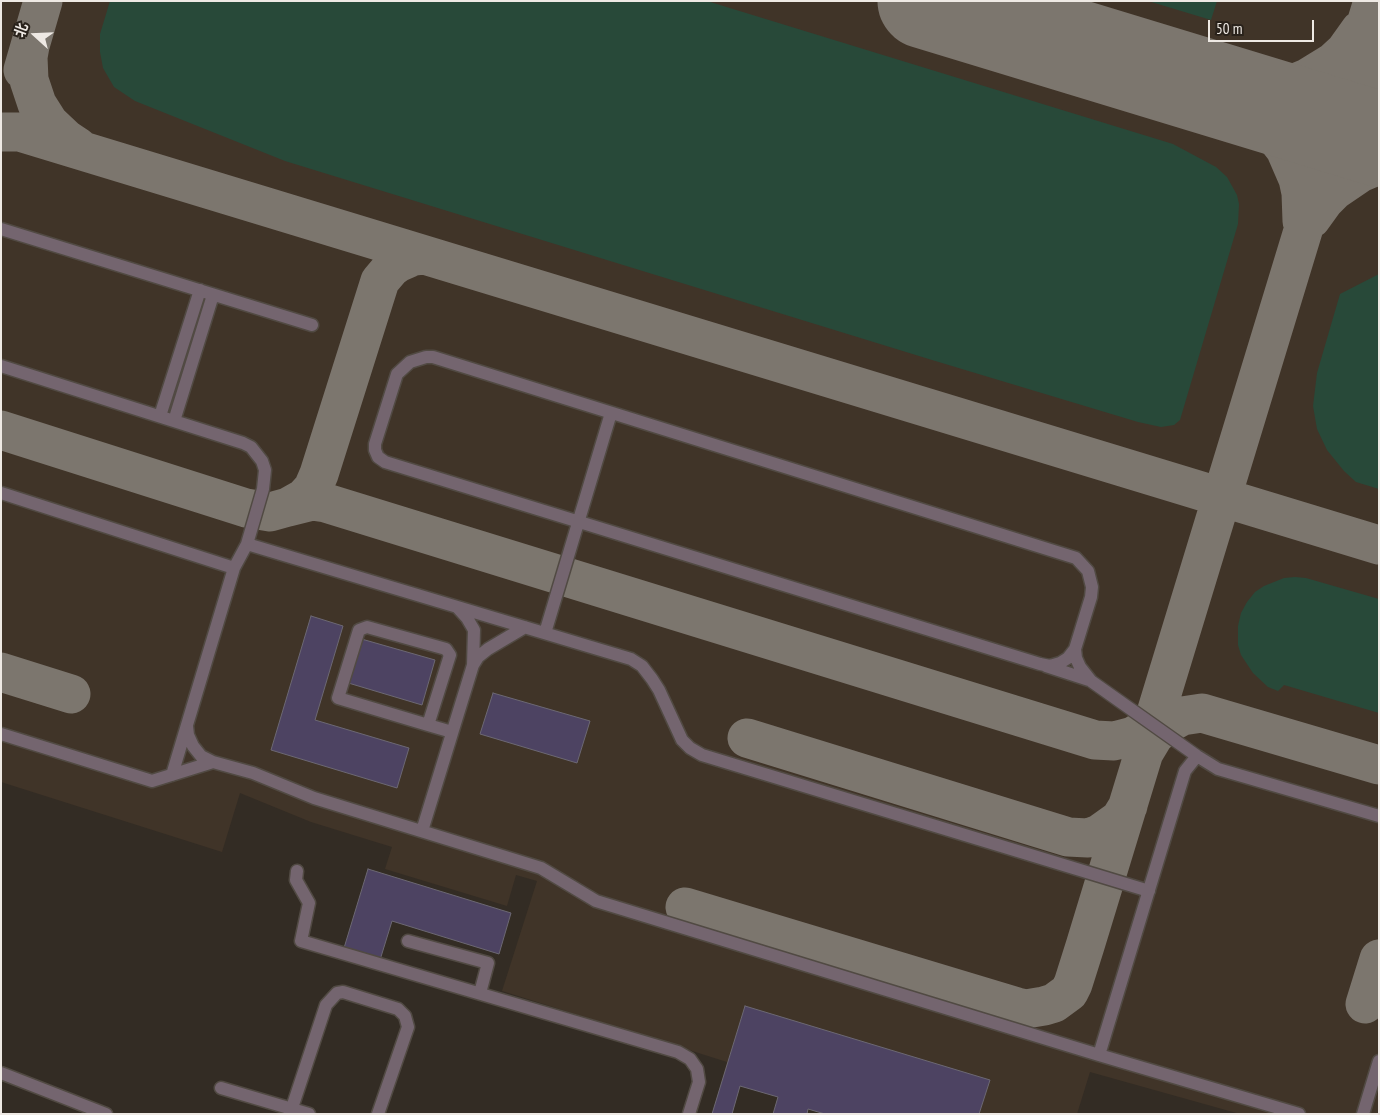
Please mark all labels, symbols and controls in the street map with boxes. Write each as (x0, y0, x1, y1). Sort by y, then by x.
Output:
north arrow (10, 10, 60, 60)
scale bar (1210, 10, 1316, 42)
text: 50 m (1216, 19, 1242, 38)
text: 北 (10, 20, 32, 40)

